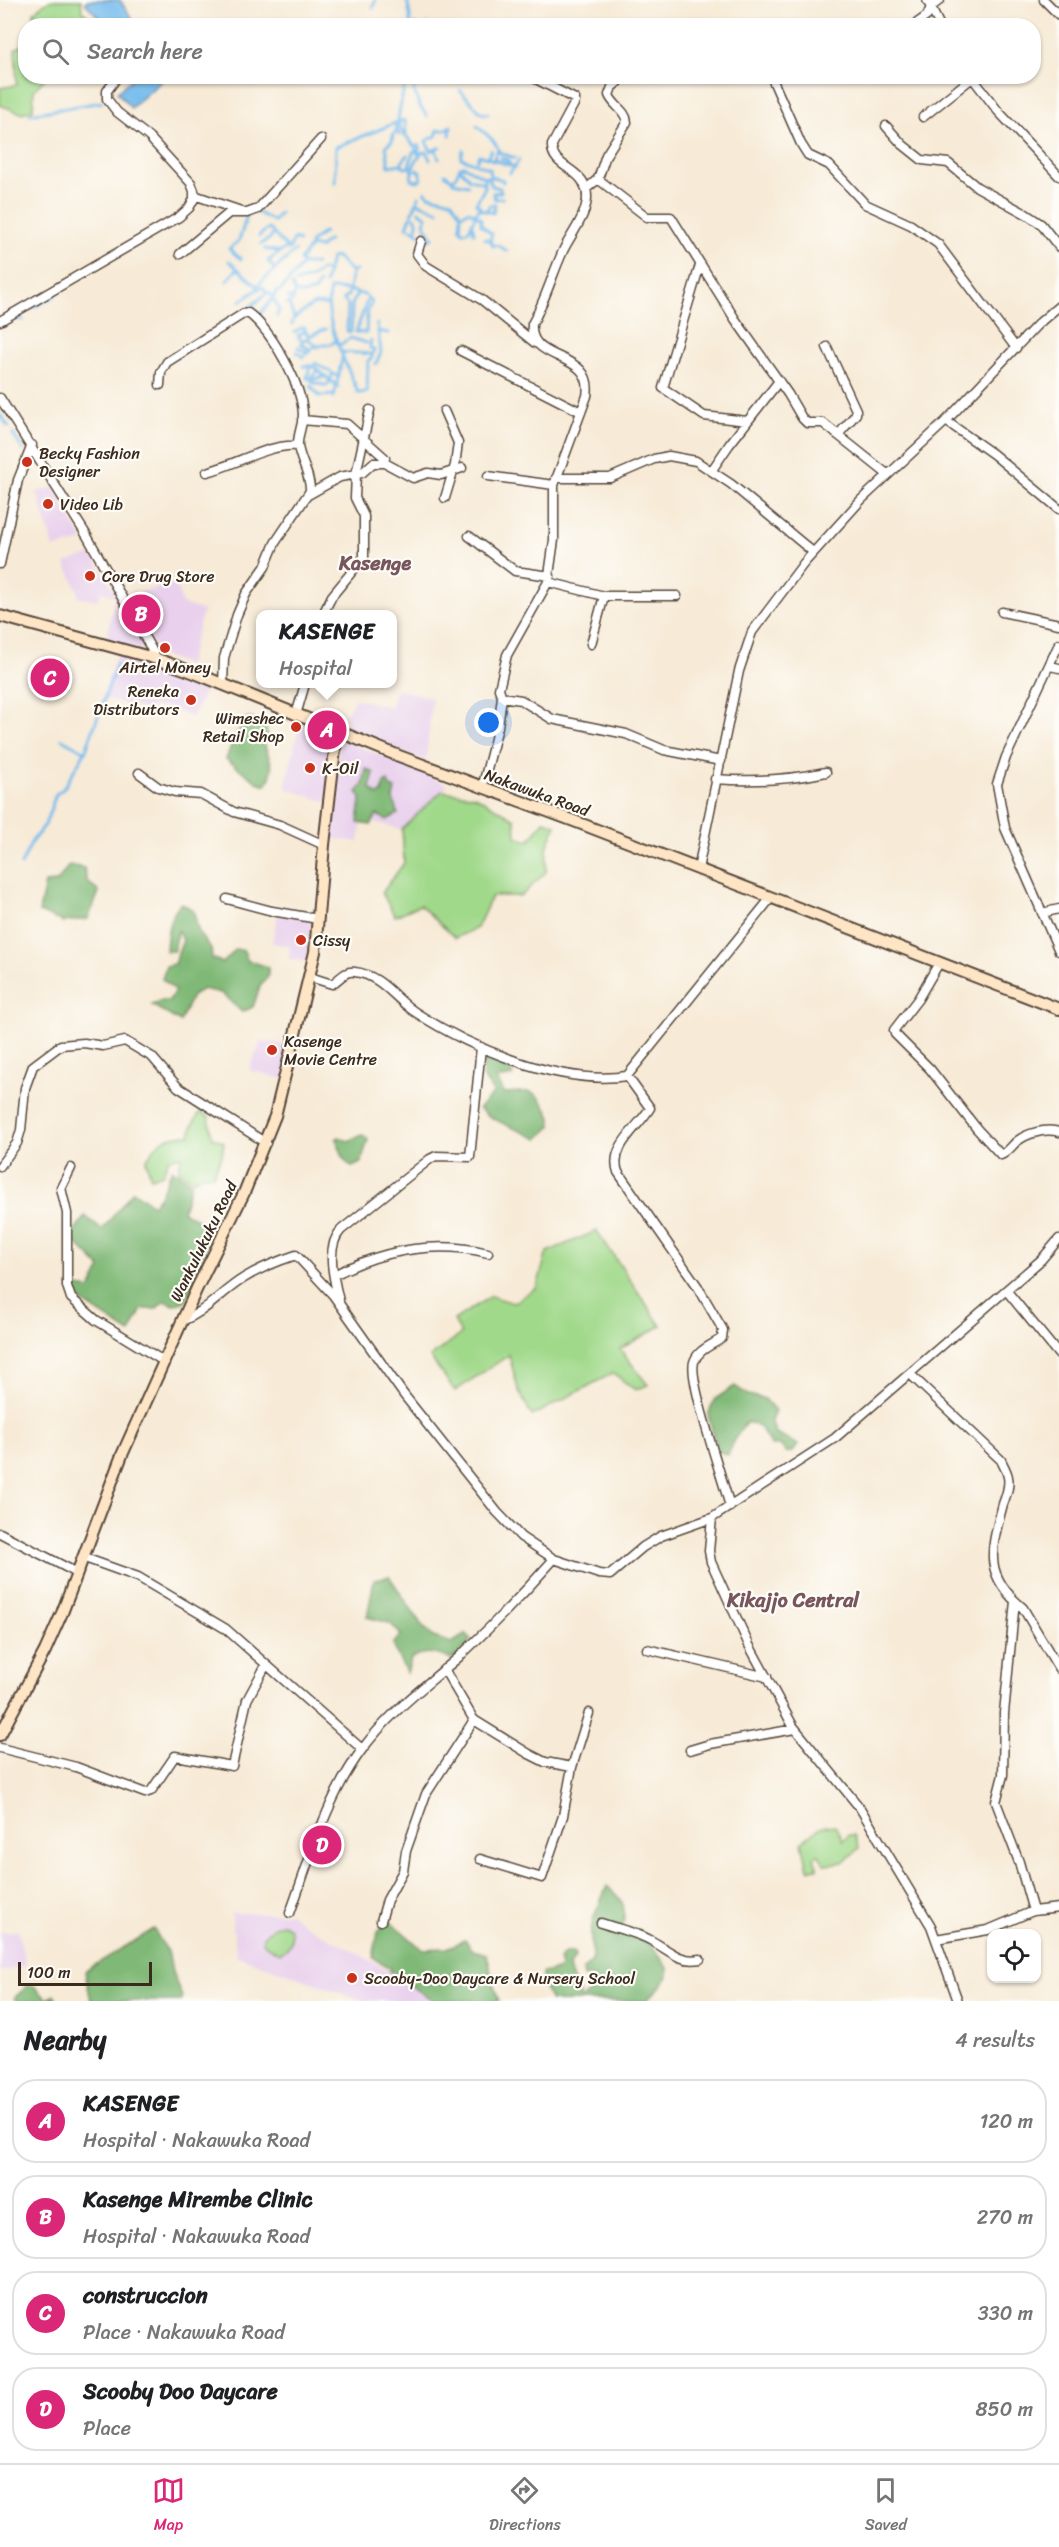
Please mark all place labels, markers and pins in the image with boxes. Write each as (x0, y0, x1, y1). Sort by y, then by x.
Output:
place label: Becky Fashion Designer (39, 439, 140, 486)
marker: Becky Fashion Designer (20, 455, 34, 469)
place label: Video Lib (60, 490, 123, 519)
marker: Video Lib (41, 497, 55, 511)
place label: Core Drug Store (102, 562, 214, 591)
marker: Core Drug Store (83, 569, 97, 583)
pin: B (122, 592, 160, 636)
marker: Airtel Money (158, 641, 172, 655)
place label: Airtel Money (118, 653, 211, 682)
pin: C (31, 656, 70, 700)
place label: Reneka Distributors (93, 677, 180, 724)
marker: Reneka Distributors (184, 693, 198, 707)
place label: Wimeshec Retail Shop (203, 704, 285, 751)
pin: A (308, 708, 346, 752)
marker: Wimeshec Retail Shop (289, 720, 303, 734)
place label: K-Oil (322, 754, 359, 783)
marker: K-Oil (303, 761, 317, 775)
place label: Cissy (313, 926, 351, 955)
marker: Cissy (294, 933, 308, 947)
place label: Kasenge Movie Centre (284, 1027, 377, 1074)
marker: Kasenge Movie Centre (265, 1043, 279, 1057)
pin: D (302, 1822, 342, 1868)
place label: Scooby-Doo Daycare & Nursery School (364, 1964, 635, 1993)
marker: Scooby-Doo Daycare & Nursery School (345, 1971, 359, 1985)

